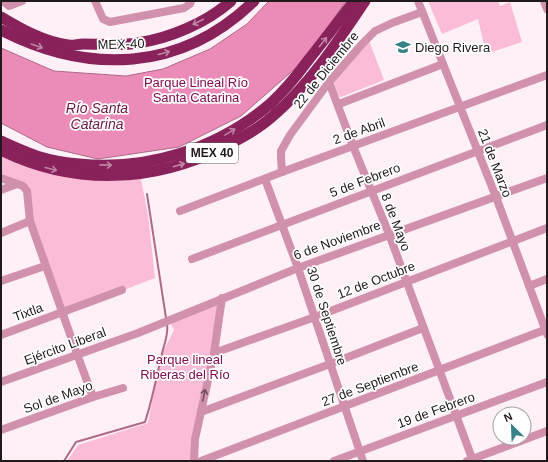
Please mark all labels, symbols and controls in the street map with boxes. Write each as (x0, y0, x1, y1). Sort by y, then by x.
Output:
one-way arrow (193, 19, 205, 27)
street label: 22 de Diciembre (290, 28, 362, 112)
street label: MEX-40 (97, 36, 145, 52)
one-way arrow (318, 37, 327, 48)
school or university icon: Diego Rivera (394, 38, 412, 56)
place label: Diego Rivera (415, 40, 491, 55)
one-way arrow (30, 42, 42, 50)
one-way arrow (157, 49, 170, 57)
park label: Parque Lineal Río Santa Catarina (144, 75, 248, 105)
water label: Río Santa Catarina (66, 100, 128, 132)
street label: 2 de Abril (331, 115, 387, 147)
one-way arrow (224, 127, 236, 135)
street label: 21 de Marzo (475, 127, 515, 199)
road number: MEX 40 (186, 143, 238, 163)
street label: 5 de Febrero (328, 160, 402, 200)
one-way arrow (99, 161, 112, 169)
one-way arrow (172, 161, 185, 169)
one-way arrow (44, 165, 57, 173)
street label: 8 de Mayo (378, 191, 414, 253)
street label: 6 de Noviembre (291, 217, 383, 263)
street label: 12 de Octubre (335, 258, 417, 302)
street label: 30 de Septiembre (304, 265, 350, 367)
street label: Tixtla (11, 299, 46, 324)
street label: Ejército Liberal (22, 324, 108, 368)
park label: Parque lineal Riberas del Río (140, 352, 230, 382)
street label: 27 de Septiembre (319, 359, 421, 409)
street label: Sol de Mayo (21, 378, 95, 416)
one-way arrow (201, 389, 209, 402)
street label: 19 de Febrero (395, 389, 477, 431)
north arrow (492, 406, 532, 446)
text: N (502, 410, 514, 424)

